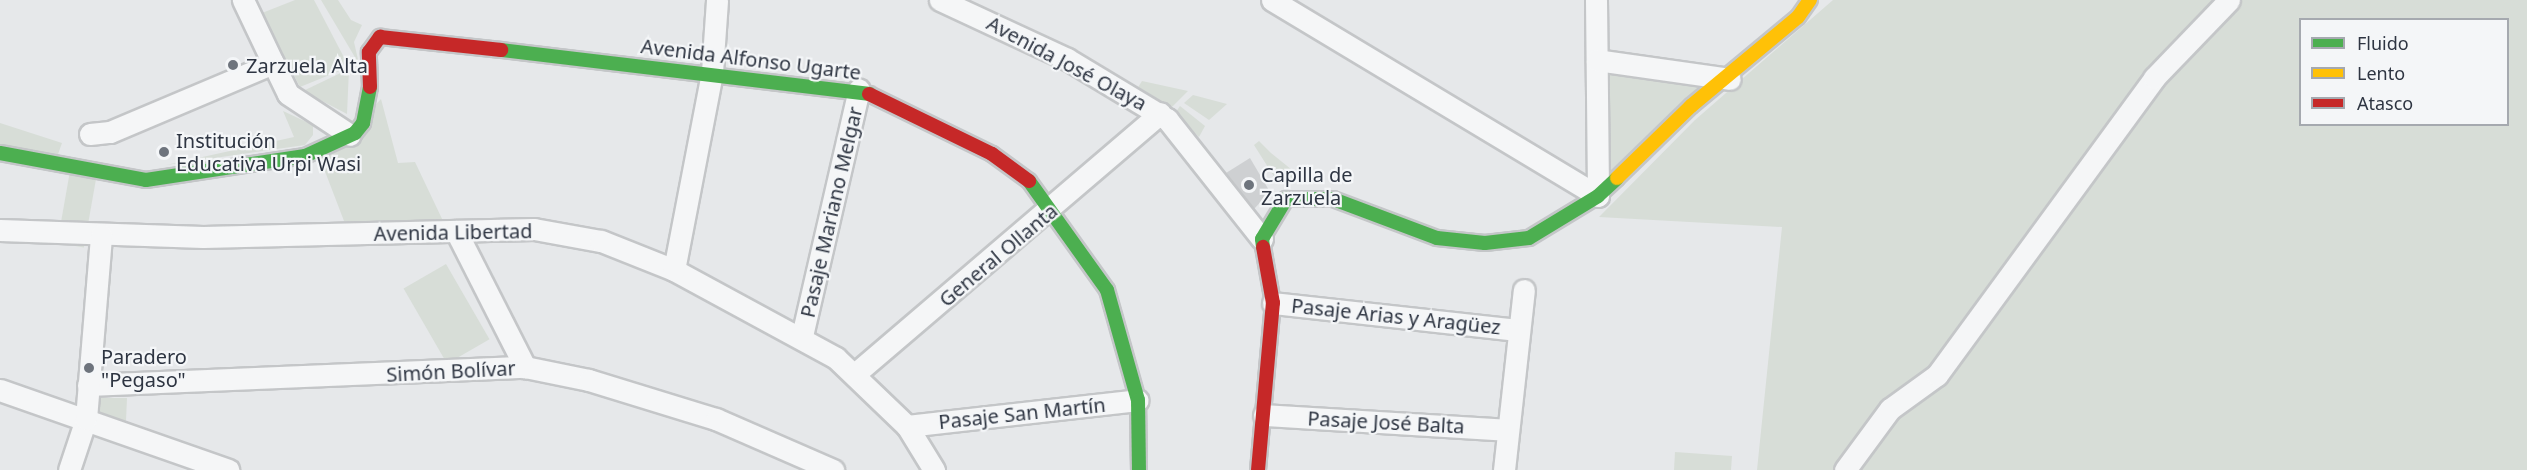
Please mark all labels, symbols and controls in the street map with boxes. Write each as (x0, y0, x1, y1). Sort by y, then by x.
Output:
street label: Avenida José Olaya (983, 11, 1151, 115)
legend (2299, 18, 2509, 126)
text: Fluido (2357, 31, 2409, 55)
street label: Avenida Alfonso Ugarte (640, 34, 862, 84)
place label: Zarzuela Alta (246, 53, 368, 77)
marker: Zarzuela Alta (224, 56, 242, 74)
text: Lento (2357, 61, 2405, 85)
text: Atasco (2357, 91, 2413, 115)
street label: Pasaje Mariano Melgar (795, 104, 867, 320)
place label: Institución Educativa Urpi Wasi (176, 128, 361, 175)
marker: Institución Educativa Urpi Wasi (157, 145, 171, 159)
place label: Capilla de Zarzuela (1261, 162, 1353, 209)
marker: Capilla de Zarzuela (1242, 178, 1256, 192)
street label: General Ollanta (934, 199, 1062, 311)
street label: Avenida Libertad (373, 219, 533, 245)
street label: Pasaje Arias y Aragüez (1290, 293, 1502, 339)
place label: Paradero "Pegaso" (101, 344, 187, 391)
street label: Simón Bolívar (386, 356, 516, 386)
marker: Paradero "Pegaso" (82, 361, 96, 375)
street label: Pasaje San Martín (937, 392, 1107, 434)
street label: Pasaje José Balta (1307, 406, 1465, 438)

